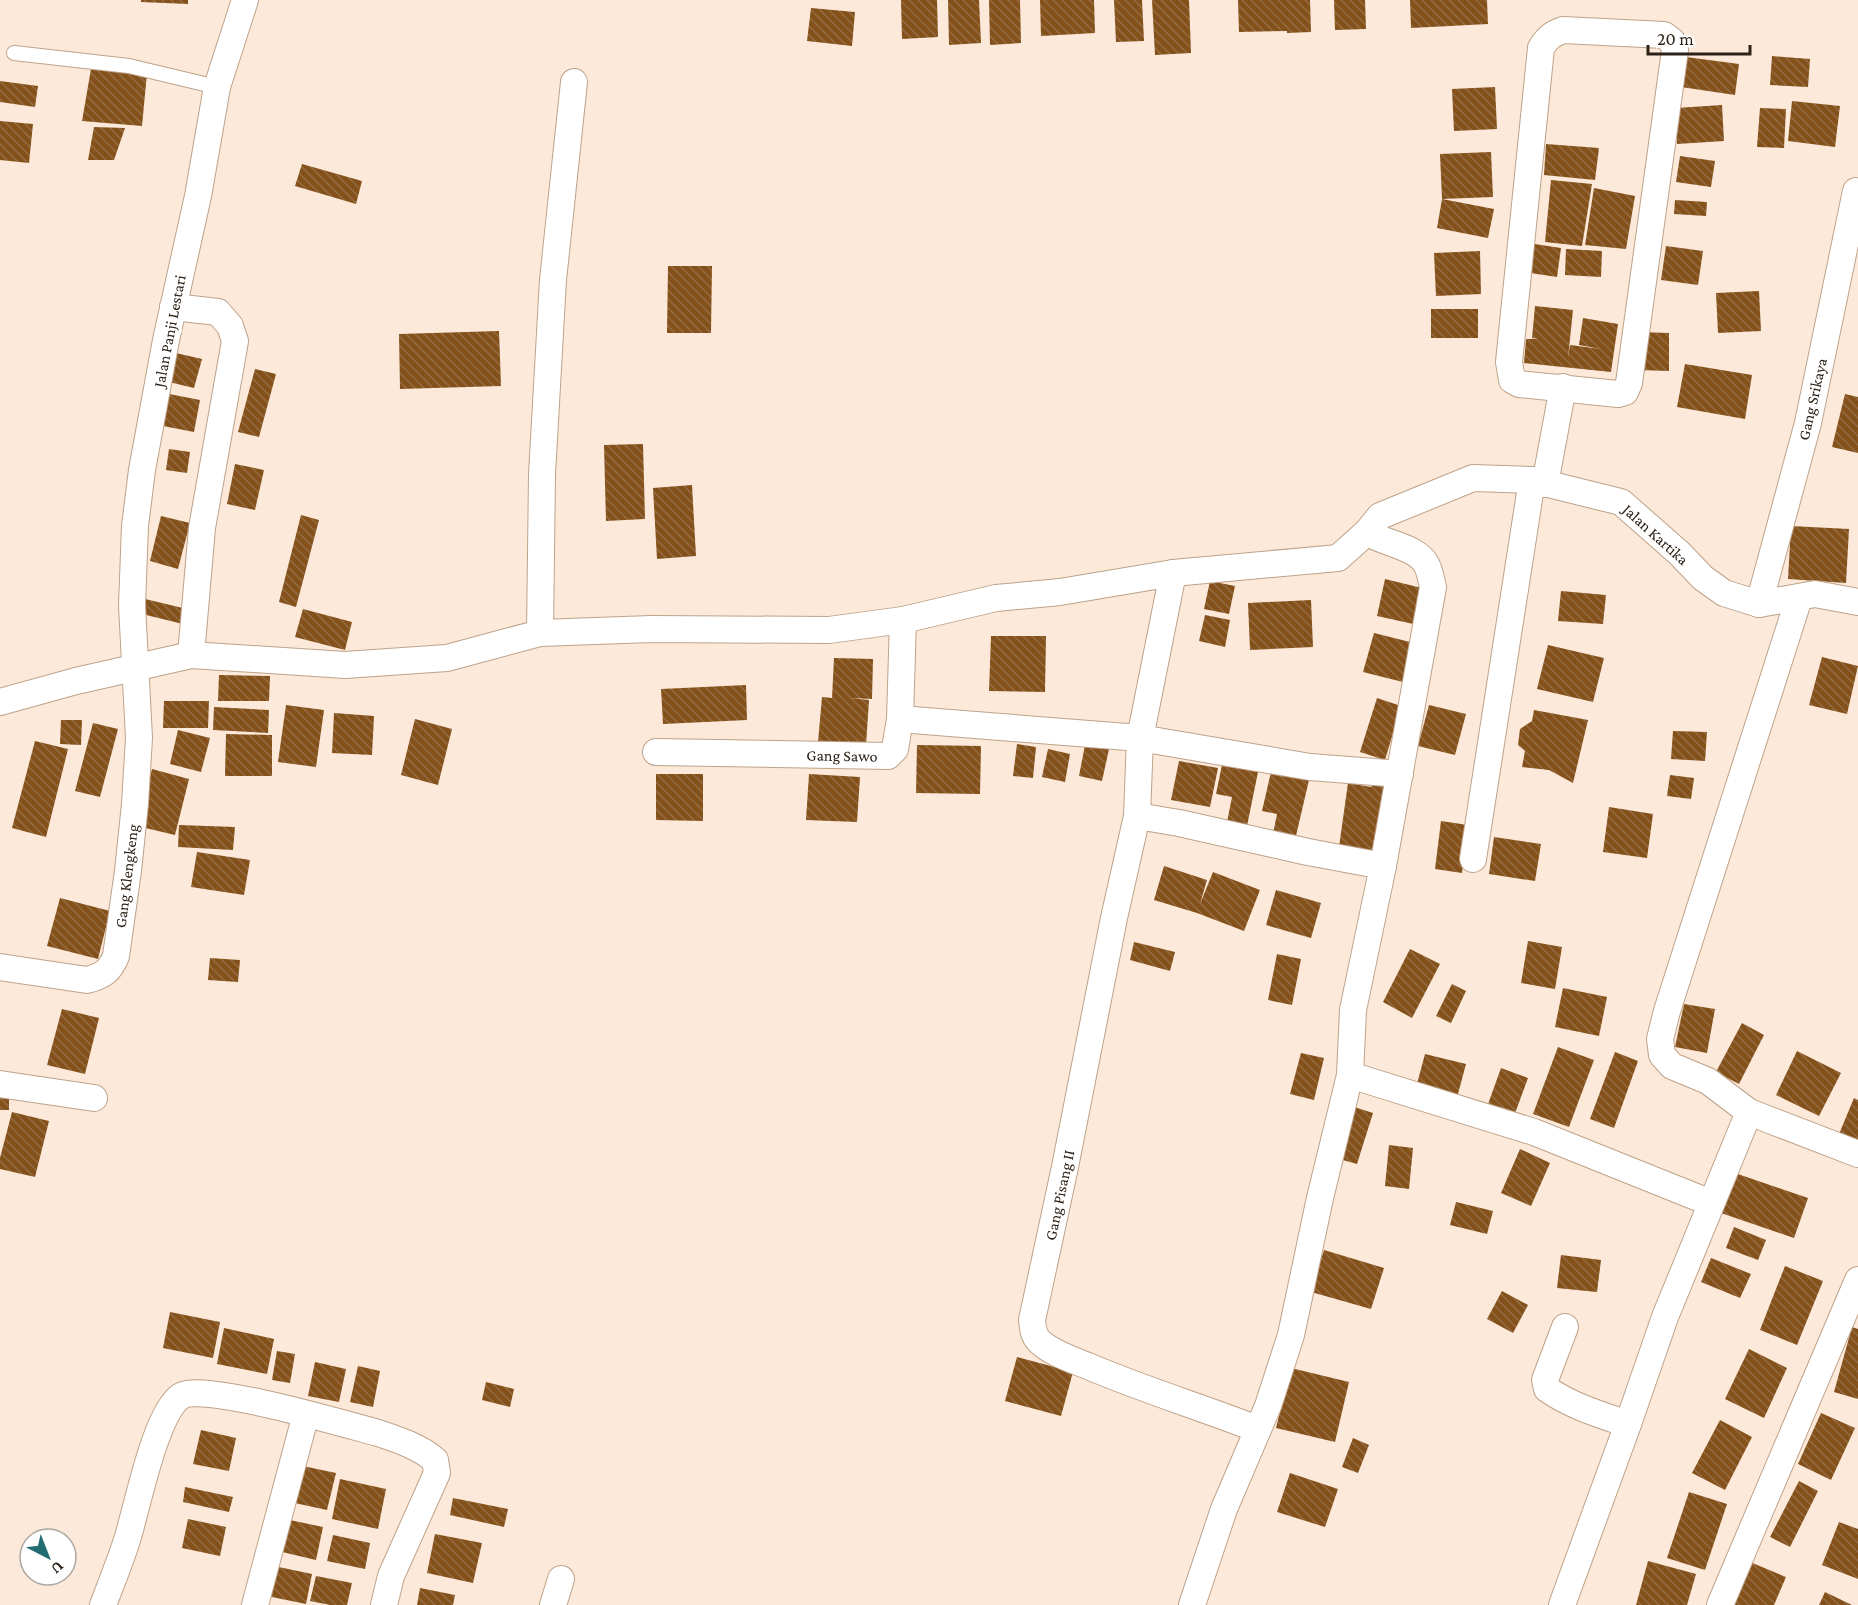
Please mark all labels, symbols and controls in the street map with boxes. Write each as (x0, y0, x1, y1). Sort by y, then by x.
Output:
scale bar (1648, 18, 1750, 56)
text: 20 m (1657, 29, 1694, 49)
street label: Jalan Panji Lestari (150, 273, 190, 391)
street label: Gang Srikaya (1795, 356, 1831, 442)
street label: Jalan Kartika (1617, 499, 1692, 569)
street label: Gang Sawo (806, 746, 878, 766)
street label: Gang Klengkeng (112, 823, 142, 929)
street label: Gang Pisang II (1042, 1148, 1078, 1242)
north arrow (18, 1527, 78, 1587)
text: U (48, 1558, 67, 1578)

